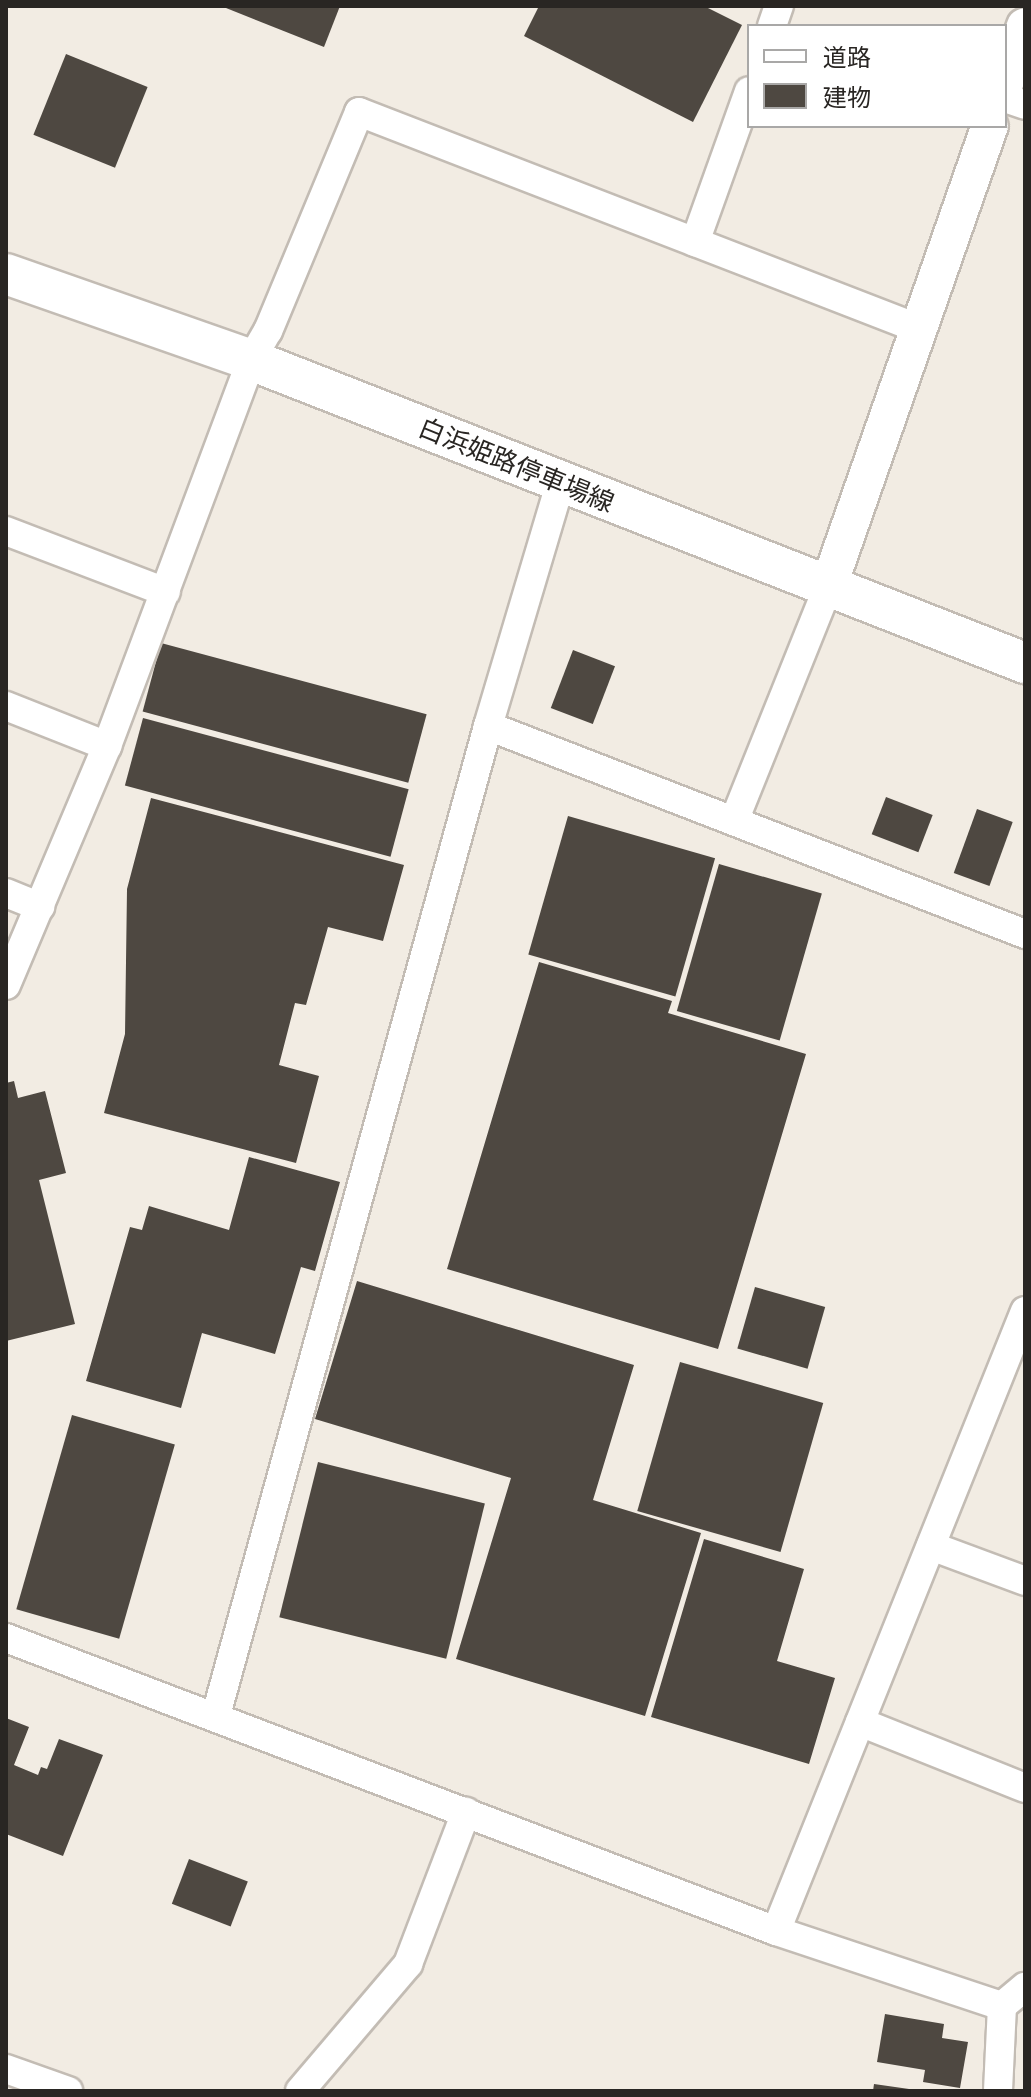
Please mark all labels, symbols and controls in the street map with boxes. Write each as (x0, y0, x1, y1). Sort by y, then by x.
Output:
legend (747, 24, 1007, 128)
text: 道路 (823, 41, 871, 74)
text: 建物 (823, 81, 871, 114)
street label: 白浜姫路停車場線 (414, 413, 618, 519)

